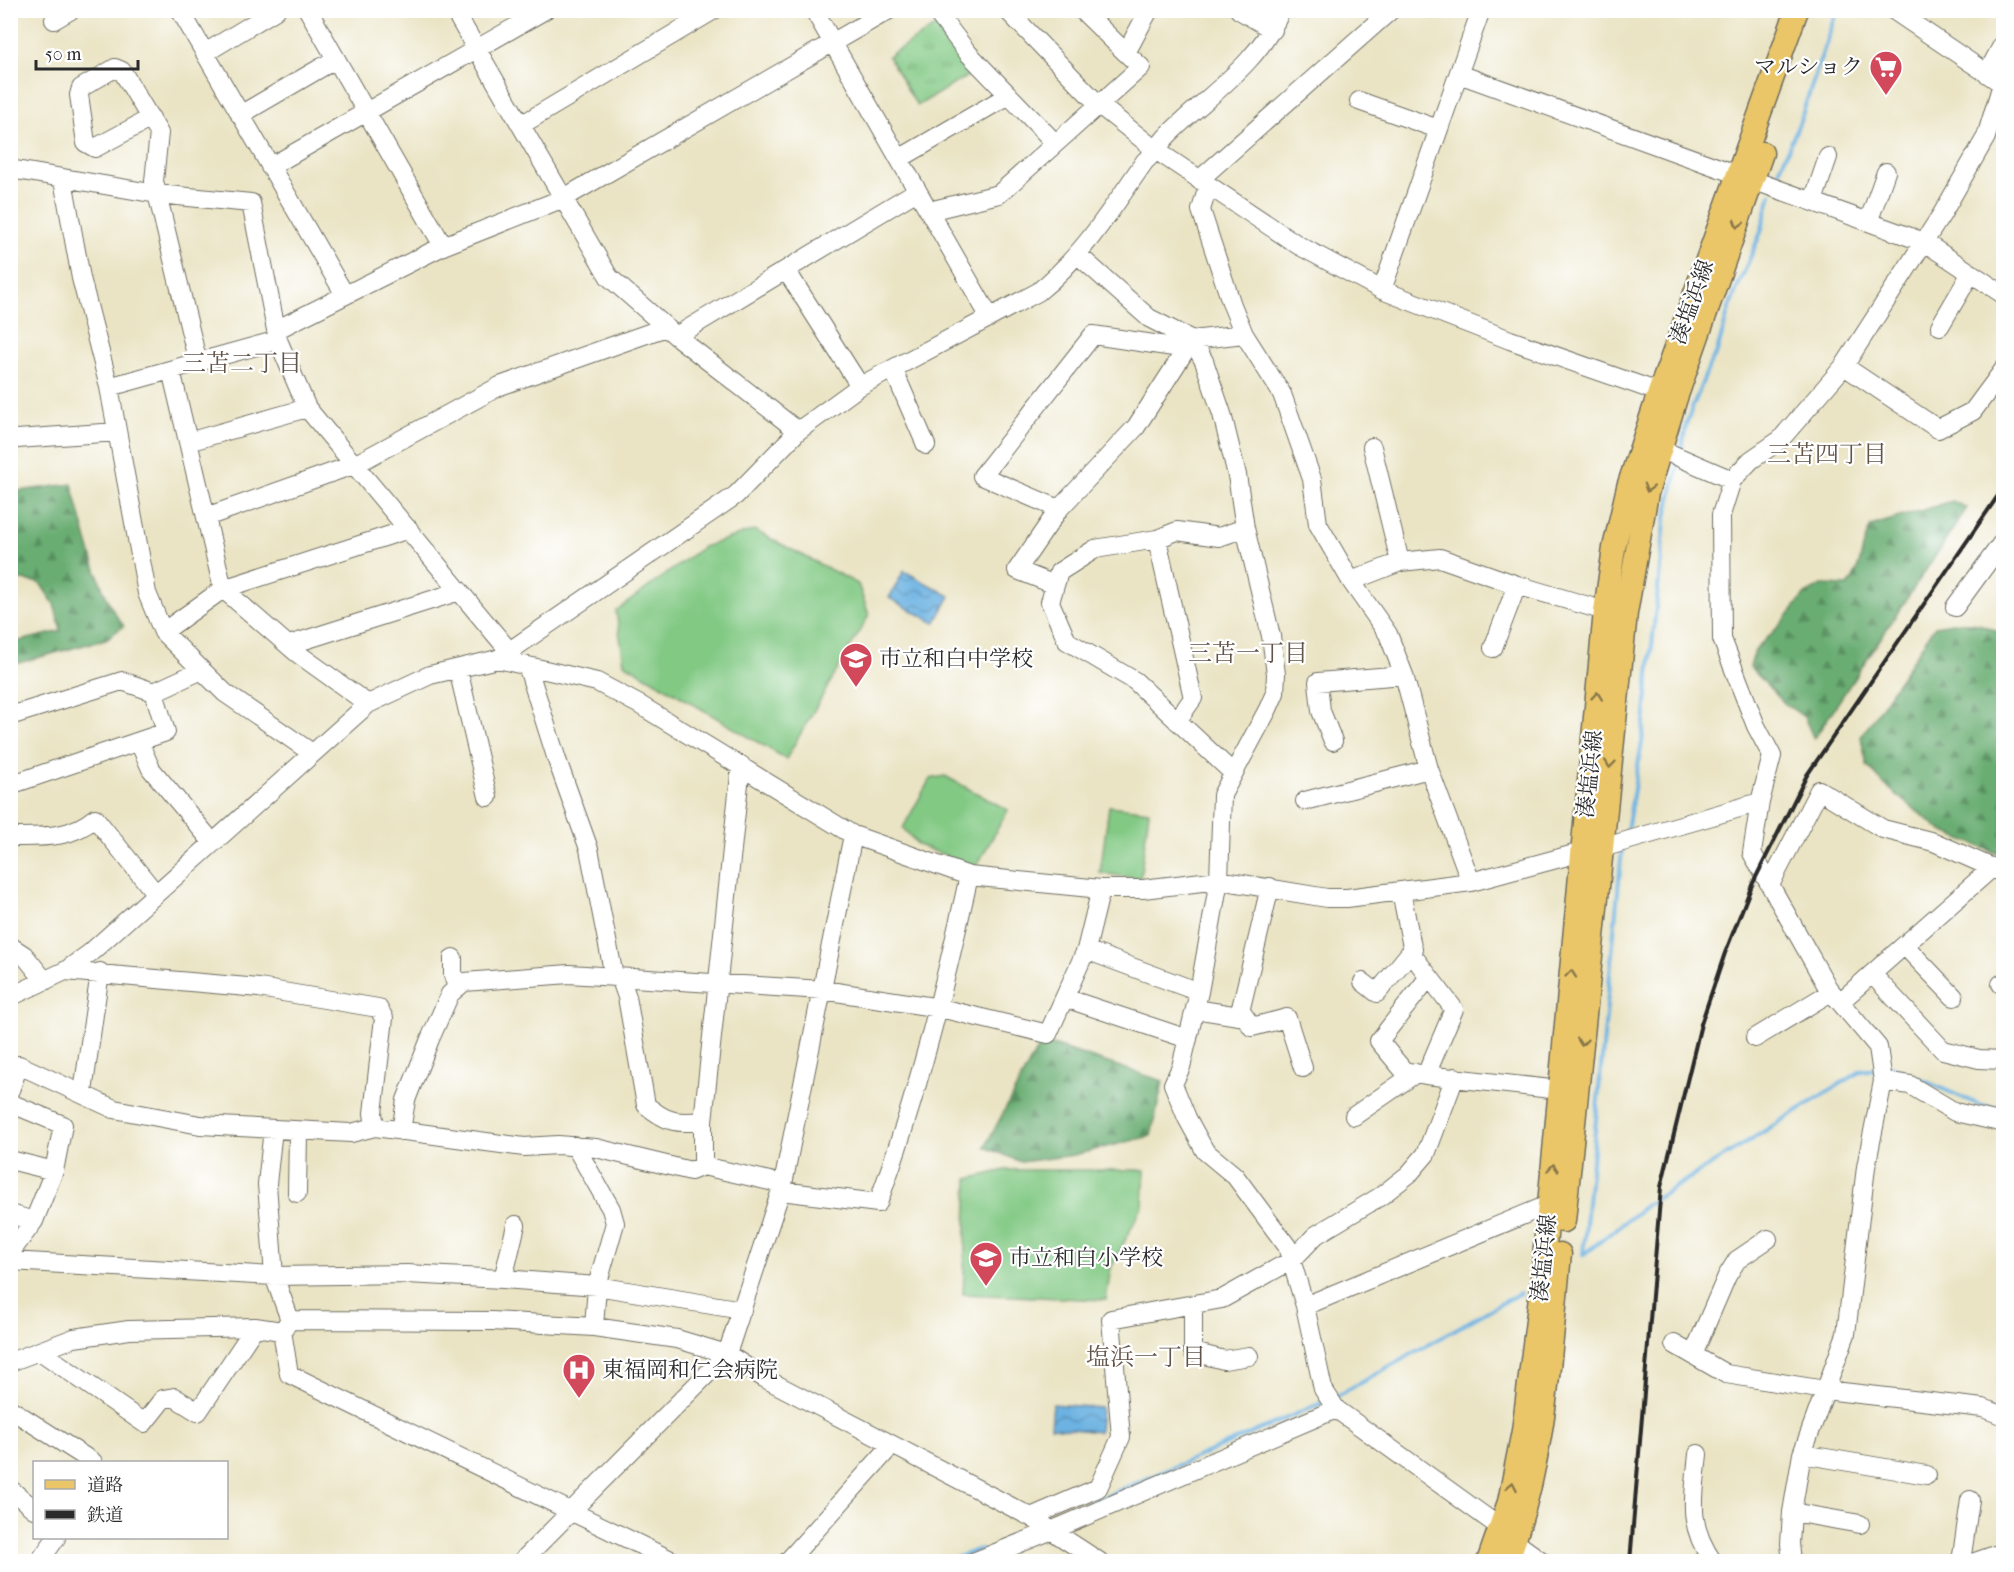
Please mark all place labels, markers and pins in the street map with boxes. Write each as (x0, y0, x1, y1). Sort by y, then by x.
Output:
supermarket icon: マルショク (1868, 49, 1904, 96)
place label: マルショク (1754, 54, 1863, 80)
school or university icon: 市立和白中学校 (838, 641, 874, 688)
place label: 市立和白中学校 (879, 646, 1033, 672)
school or university icon: 市立和白小学校 (968, 1240, 1004, 1287)
place label: 市立和白小学校 (1009, 1245, 1163, 1271)
hospital icon: 東福岡和仁会病院 (561, 1352, 597, 1399)
place label: 東福岡和仁会病院 (602, 1357, 778, 1383)

